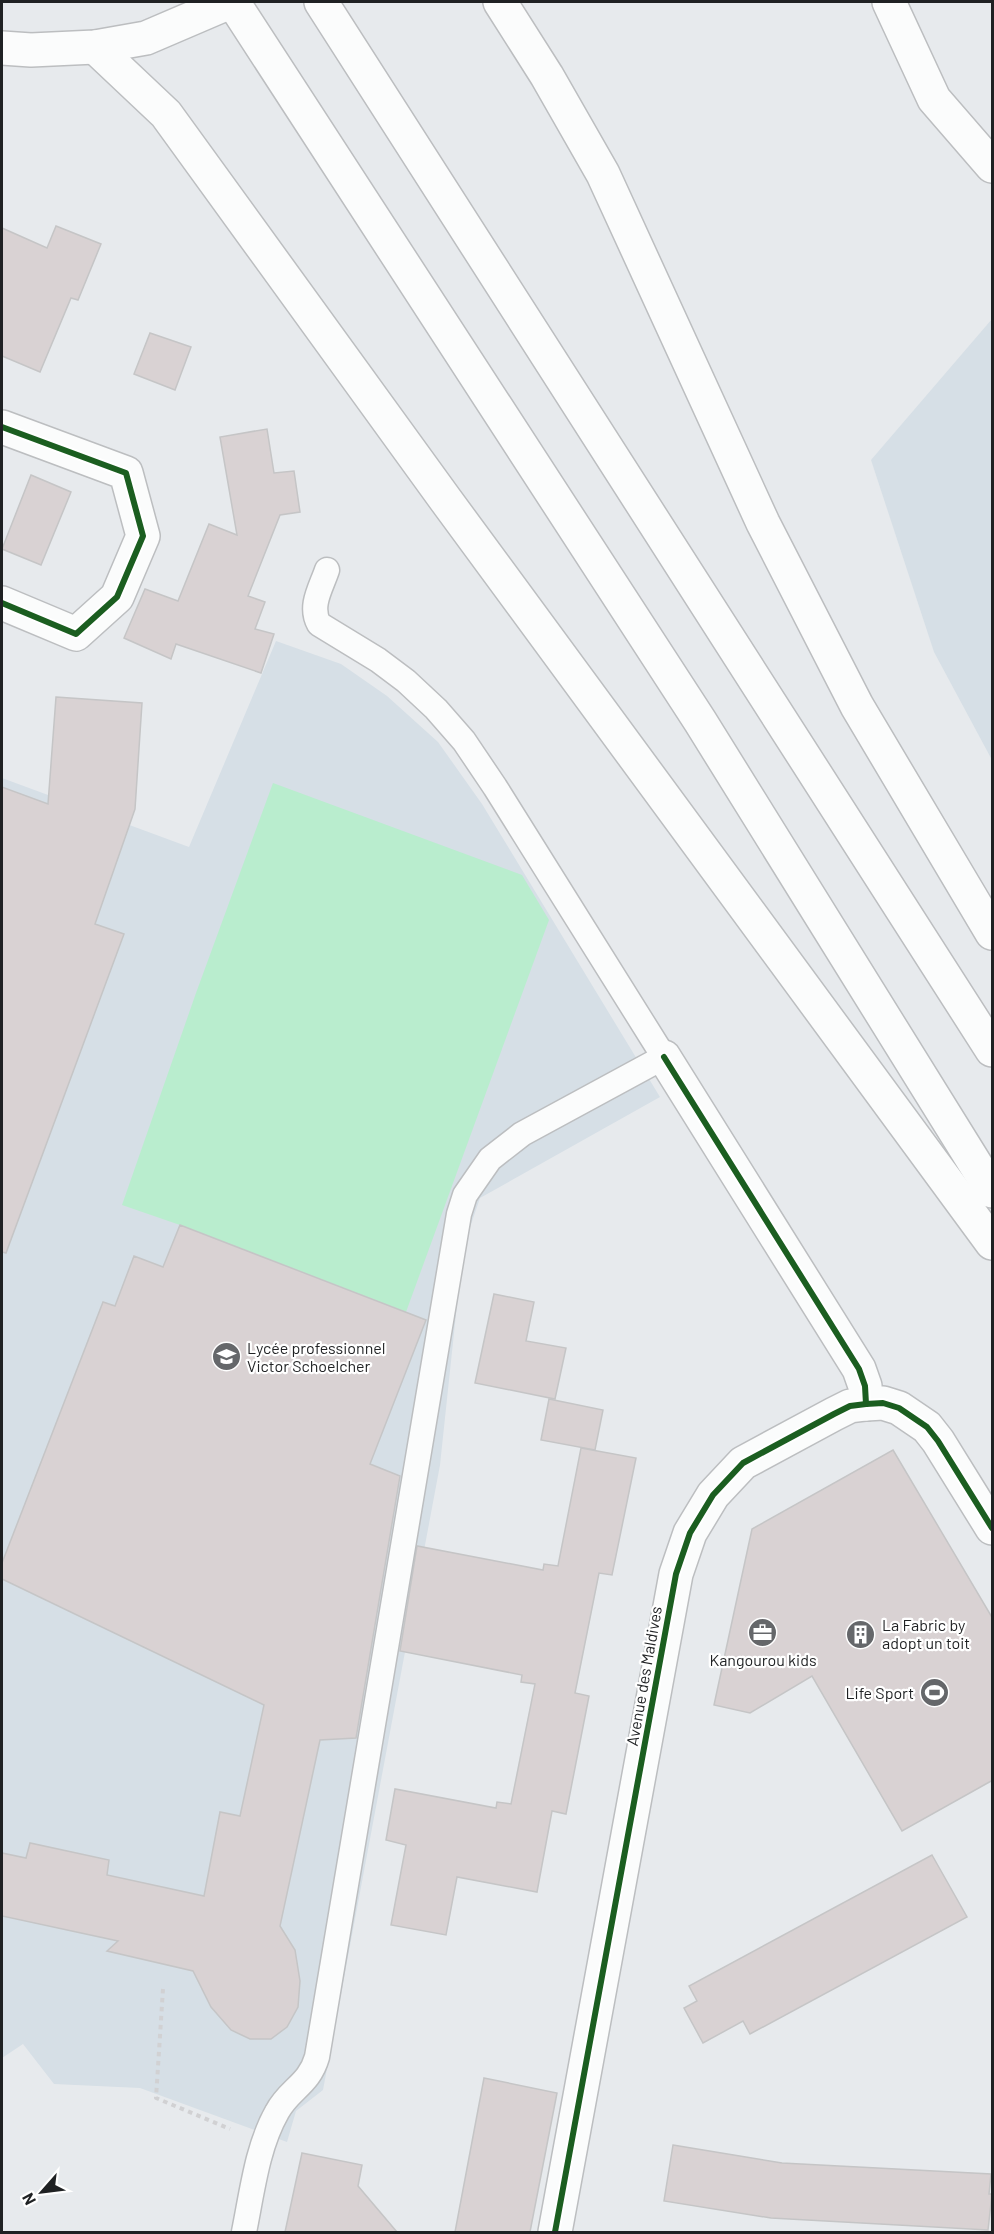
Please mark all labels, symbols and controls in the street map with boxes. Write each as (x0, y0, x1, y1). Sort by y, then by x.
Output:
place label: Lycée professionnel Victor Schoelcher (247, 1338, 385, 1375)
school or university icon: Lycée professionnel Victor Schoelcher (210, 1341, 242, 1373)
street label: Avenue des Maldives (622, 1605, 665, 1747)
place label: La Fabric by adopt un toit (882, 1615, 970, 1652)
office icon: Kangourou kids (747, 1616, 779, 1648)
building icon: La Fabric by adopt un toit (845, 1618, 877, 1650)
place label: Kangourou kids (709, 1650, 817, 1669)
sports icon: Life Sport (919, 1677, 951, 1709)
place label: Life Sport (846, 1683, 914, 1702)
north arrow (12, 2162, 72, 2222)
text: N (17, 2190, 39, 2208)

